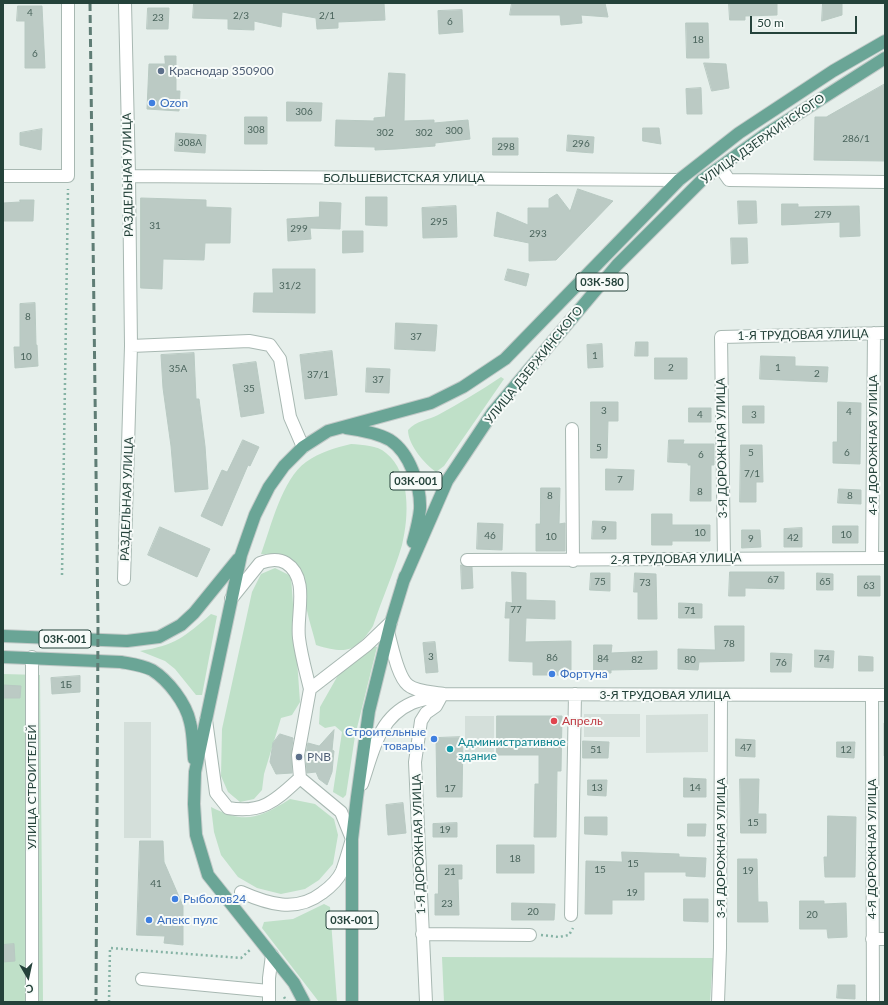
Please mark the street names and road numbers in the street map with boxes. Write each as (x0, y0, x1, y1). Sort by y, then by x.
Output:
street label: УЛИЦА ДЗЕРЖИНСКОГО (699, 91, 827, 187)
street label: РАЗДЕЛЬНАЯ УЛИЦА (120, 113, 136, 237)
street label: БОЛЬШЕВИСТСКАЯ УЛИЦА (323, 171, 485, 185)
road number: 03К-580 (576, 273, 628, 291)
street label: УЛИЦА ДЗЕРЖИНСКОГО (482, 303, 586, 427)
street label: 1-Я ТРУДОВАЯ УЛИЦА (737, 327, 869, 343)
street label: 4-Я ДОРОЖНАЯ УЛИЦА (866, 375, 880, 515)
street label: 3-Я ДОРОЖНАЯ УЛИЦА (714, 378, 730, 518)
street label: РАЗДЕЛЬНАЯ УЛИЦА (118, 437, 136, 561)
road number: 03К-001 (390, 472, 442, 490)
street label: 2-Я ТРУДОВАЯ УЛИЦА (610, 551, 742, 567)
road number: 03К-001 (39, 630, 91, 648)
street label: 3-Я ТРУДОВАЯ УЛИЦА (599, 688, 731, 702)
street label: УЛИЦА СТРОИТЕЛЕЙ (25, 724, 39, 850)
street label: 1-Я ДОРОЖНАЯ УЛИЦА (409, 773, 429, 915)
street label: 3-Я ДОРОЖНАЯ УЛИЦА (714, 778, 728, 918)
street label: 4-Я ДОРОЖНАЯ УЛИЦА (865, 779, 879, 919)
road number: 03К-001 (326, 911, 378, 929)

